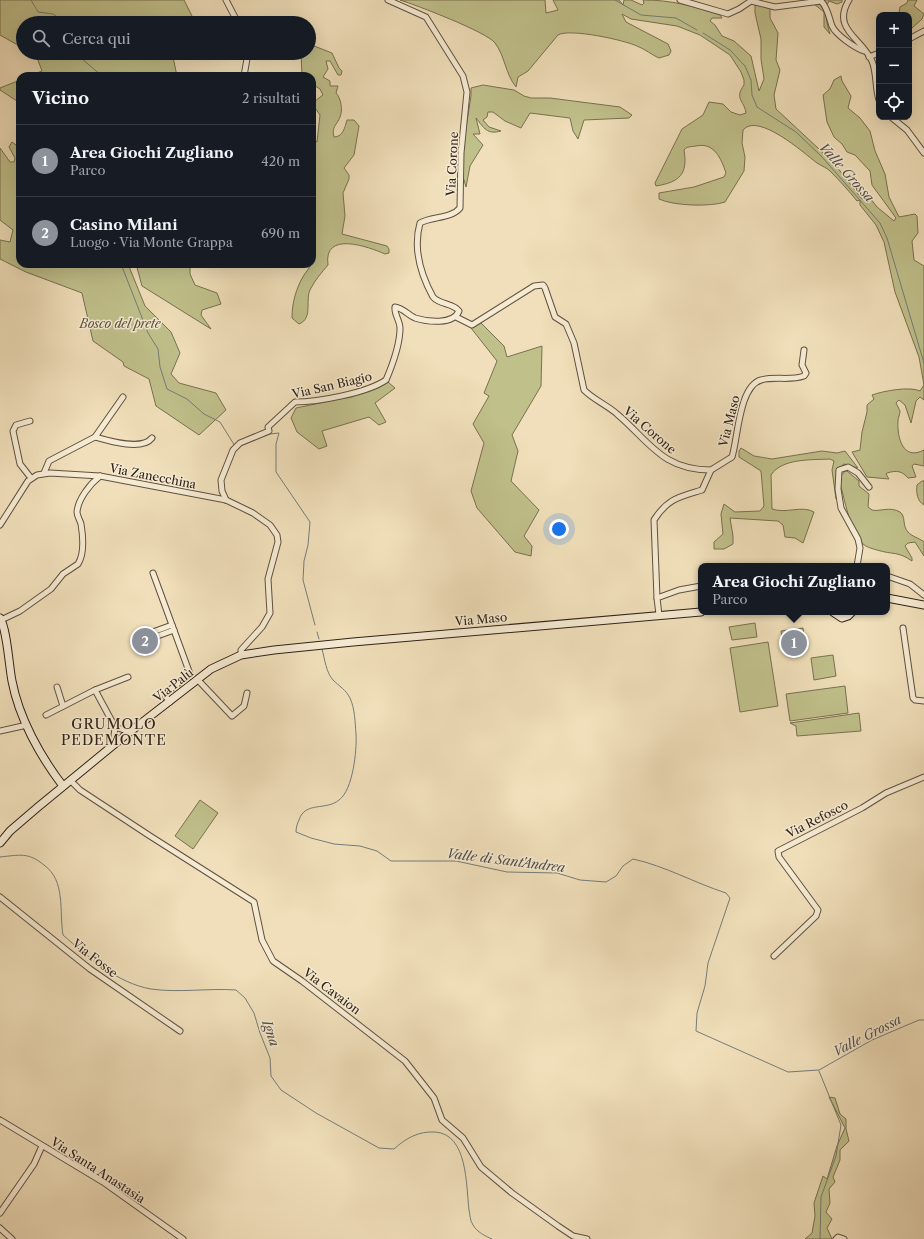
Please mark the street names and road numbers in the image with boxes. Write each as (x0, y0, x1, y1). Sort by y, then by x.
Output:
street label: Via Corone (443, 131, 461, 198)
street label: Via San Biagio (290, 369, 373, 402)
street label: Via Maso (715, 394, 743, 449)
street label: Via Corone (620, 402, 680, 457)
street label: Via Zanecchina (107, 460, 198, 492)
street label: Via Maso (453, 609, 508, 629)
street label: Via Palù (149, 664, 197, 706)
street label: Via Refosco (783, 797, 850, 841)
street label: Via Fosse (69, 935, 121, 981)
street label: Via Cavaion (300, 964, 364, 1018)
street label: Via Santa Anastasia (47, 1133, 149, 1206)

